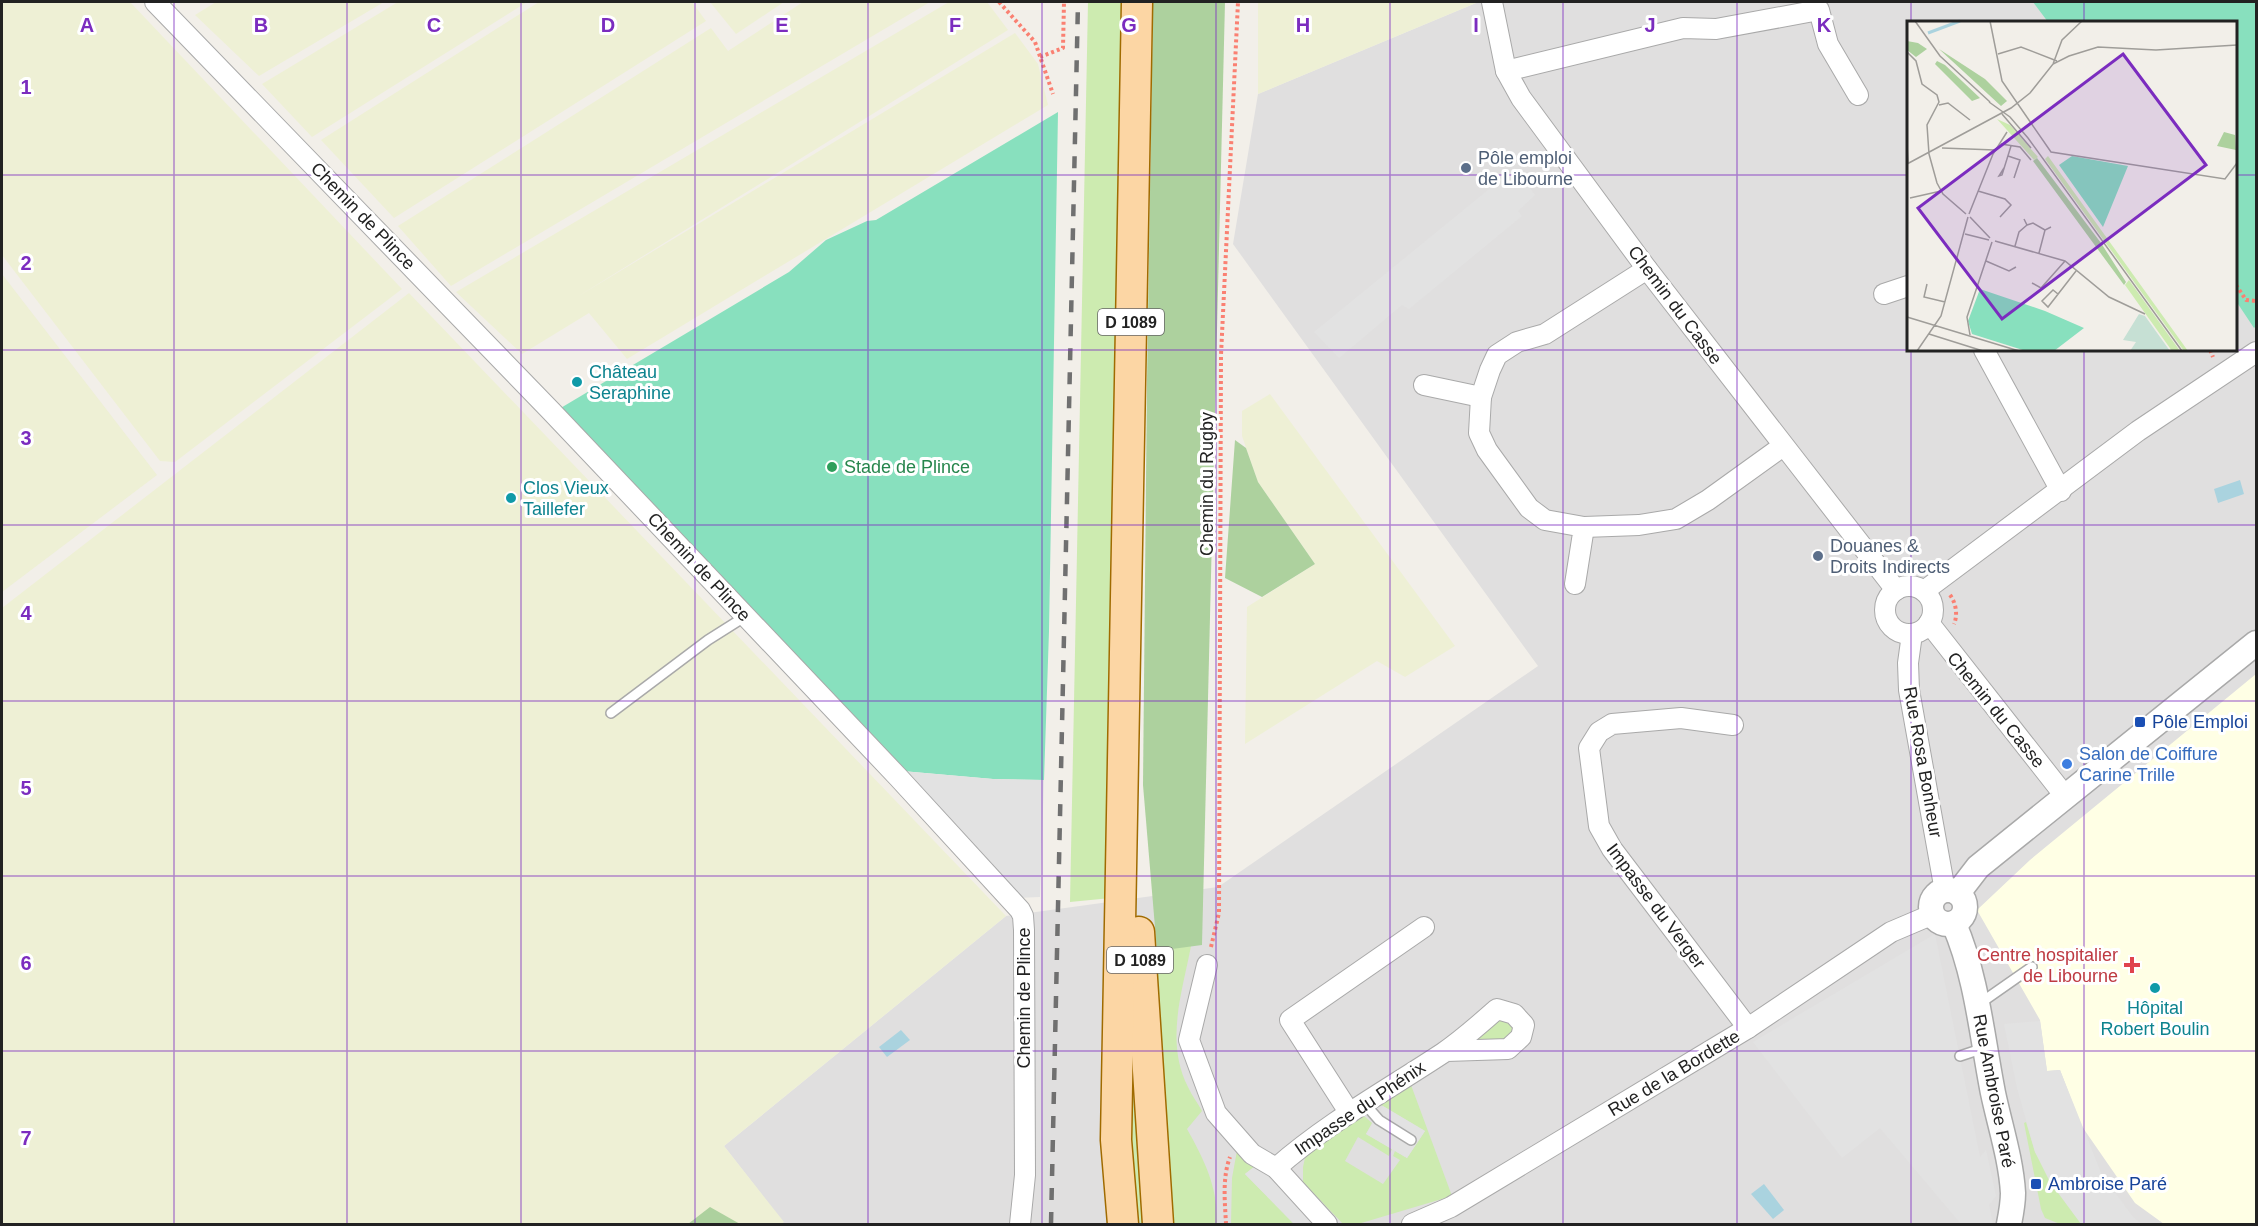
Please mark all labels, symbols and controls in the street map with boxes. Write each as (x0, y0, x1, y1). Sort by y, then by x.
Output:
text: A (80, 14, 94, 36)
text: B (254, 14, 268, 36)
text: C (427, 14, 441, 36)
text: D (601, 14, 615, 36)
text: E (775, 14, 789, 36)
text: F (949, 14, 961, 36)
text: G (1121, 14, 1137, 36)
text: H (1296, 14, 1310, 36)
text: I (1473, 14, 1479, 36)
text: J (1644, 14, 1656, 36)
text: K (1817, 14, 1832, 36)
inset map (1907, 21, 2237, 351)
text: 1 (20, 76, 32, 98)
place label: Pôle emploi de Libourne (1478, 148, 1573, 189)
street label: Chemin de Plince (307, 158, 419, 274)
marker: Pôle emploi de Libourne (1459, 161, 1473, 175)
street label: Chemin du Casse (1624, 242, 1726, 368)
text: 2 (20, 252, 32, 274)
road number: D 1089 (1098, 309, 1164, 335)
place label: Château Seraphine (589, 362, 671, 403)
marker: Château Seraphine (570, 375, 584, 389)
street label: Chemin du Rugby (1197, 412, 1217, 556)
text: 3 (20, 427, 32, 449)
place label: Stade de Plince (844, 457, 970, 477)
marker: Stade de Plince (825, 460, 839, 474)
place label: Clos Vieux Taillefer (523, 478, 609, 519)
marker: Clos Vieux Taillefer (504, 491, 518, 505)
street label: Chemin de Plince (644, 509, 754, 625)
place label: Douanes & Droits Indirects (1830, 536, 1950, 577)
marker: Douanes & Droits Indirects (1811, 549, 1825, 563)
text: 4 (20, 602, 32, 624)
street label: Chemin du Casse (1943, 648, 2049, 772)
street label: Rue Rosa Bonheur (1900, 685, 1946, 839)
place label: Pôle Emploi (2152, 712, 2248, 732)
marker: Pôle Emploi (2133, 715, 2147, 729)
place label: Salon de Coiffure Carine Trille (2079, 744, 2218, 785)
marker: Salon de Coiffure Carine Trille (2060, 757, 2074, 771)
text: 5 (20, 777, 32, 799)
street label: Impasse du Verger (1603, 840, 1709, 972)
street label: Chemin de Plince (1014, 927, 1034, 1069)
place label: Centre hospitalier de Libourne (1977, 945, 2118, 986)
road number: D 1089 (1107, 947, 1173, 973)
text: 6 (20, 952, 32, 974)
marker: Centre hospitalier de Libourne (2123, 956, 2141, 974)
marker: Hôpital Robert Boulin (2148, 981, 2162, 995)
place label: Hôpital Robert Boulin (2100, 998, 2210, 1039)
street label: Rue Ambroise Paré (1969, 1012, 2019, 1170)
street label: Rue de la Bordette (1605, 1026, 1743, 1120)
street label: Impasse du Phénix (1291, 1057, 1429, 1159)
text: 7 (20, 1127, 32, 1149)
place label: Ambroise Paré (2048, 1174, 2167, 1194)
marker: Ambroise Paré (2029, 1177, 2043, 1191)

